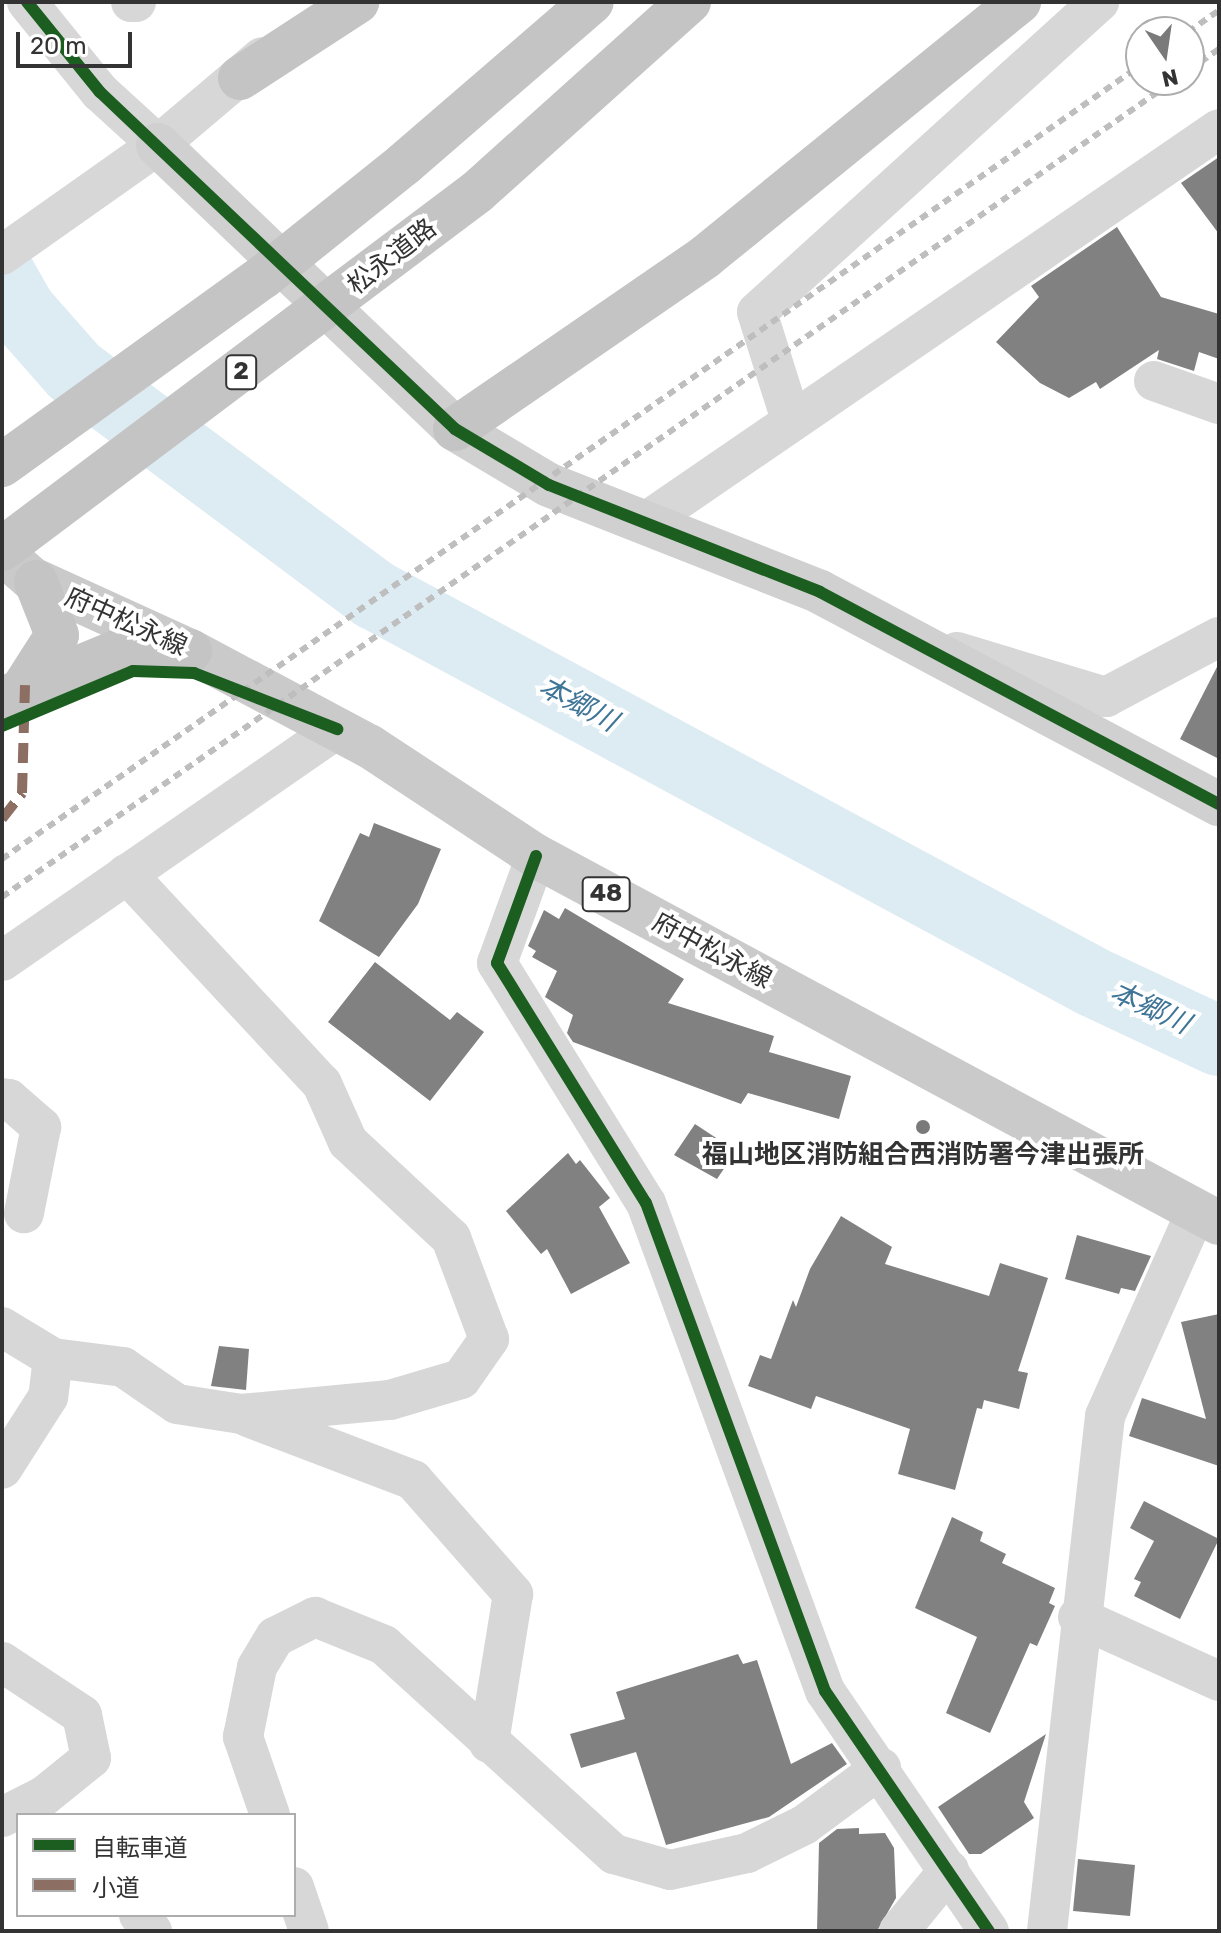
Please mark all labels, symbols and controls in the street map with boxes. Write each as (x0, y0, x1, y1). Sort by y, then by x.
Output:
scale bar (20, 16, 136, 66)
north arrow (1125, 16, 1205, 96)
text: 20 m (30, 32, 87, 60)
text: N (1159, 63, 1181, 93)
street label: 松永道路 (341, 213, 443, 301)
road number: 2 (225, 352, 257, 392)
street label: 府中松永線 (60, 581, 192, 663)
water label: 本郷川 (533, 669, 623, 739)
road number: 48 (580, 874, 632, 914)
street label: 府中松永線 (647, 907, 777, 995)
water label: 本郷川 (1105, 975, 1195, 1041)
marker: 福山地区消防組合西消防署今津出張所 (914, 1118, 932, 1136)
place label: 福山地区消防組合西消防署今津出張所 (702, 1139, 1144, 1171)
legend (16, 1813, 296, 1917)
text: 自転車道 (92, 1834, 188, 1862)
text: 小道 (92, 1874, 140, 1902)

